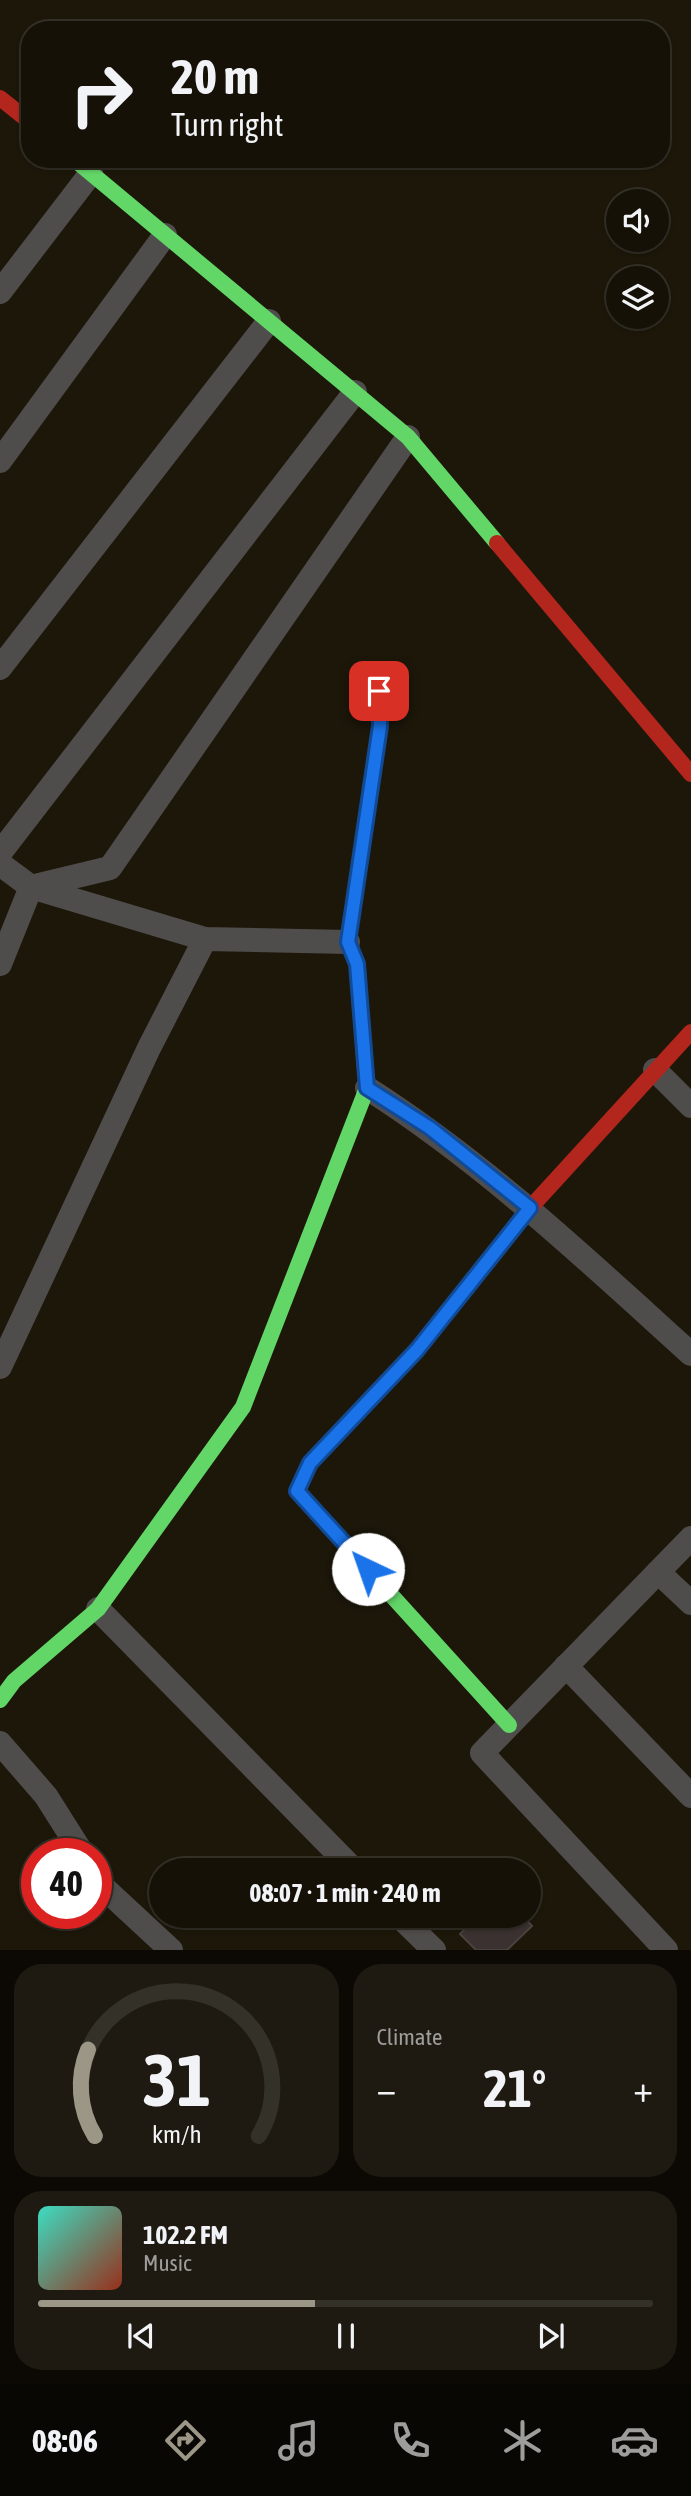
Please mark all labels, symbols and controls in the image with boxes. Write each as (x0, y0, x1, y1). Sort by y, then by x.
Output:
text: 20 m (171, 48, 259, 104)
icon: right (56, 49, 147, 140)
text: Turn right (171, 106, 284, 143)
map controls (606, 189, 669, 329)
button: sound (606, 189, 669, 252)
button: layers (606, 266, 669, 329)
pin (349, 661, 409, 721)
icon: arrive (360, 672, 398, 710)
position arrow (331, 1532, 405, 1606)
speed limit sign: 40 (21, 1838, 112, 1929)
text: 08:07 · 1 min · 240 m (249, 1878, 441, 1908)
text: Climate (377, 2024, 442, 2050)
text: 31 (142, 2039, 210, 2122)
text: 21° (483, 2058, 546, 2118)
text: − (377, 2067, 396, 2110)
text: + (633, 2067, 653, 2110)
text: km/h (151, 2120, 201, 2148)
text: 102.2 FM (143, 2220, 228, 2250)
text: Music (143, 2250, 191, 2276)
icon: previous (122, 2317, 160, 2355)
icon: pause (327, 2317, 365, 2355)
icon: next (532, 2317, 570, 2355)
icon: directions (161, 2416, 210, 2465)
icon: music (274, 2416, 323, 2465)
icon: phone (386, 2416, 435, 2465)
icon: climate (498, 2416, 547, 2465)
icon: car (610, 2416, 659, 2465)
text: 08:06 (32, 2422, 98, 2459)

